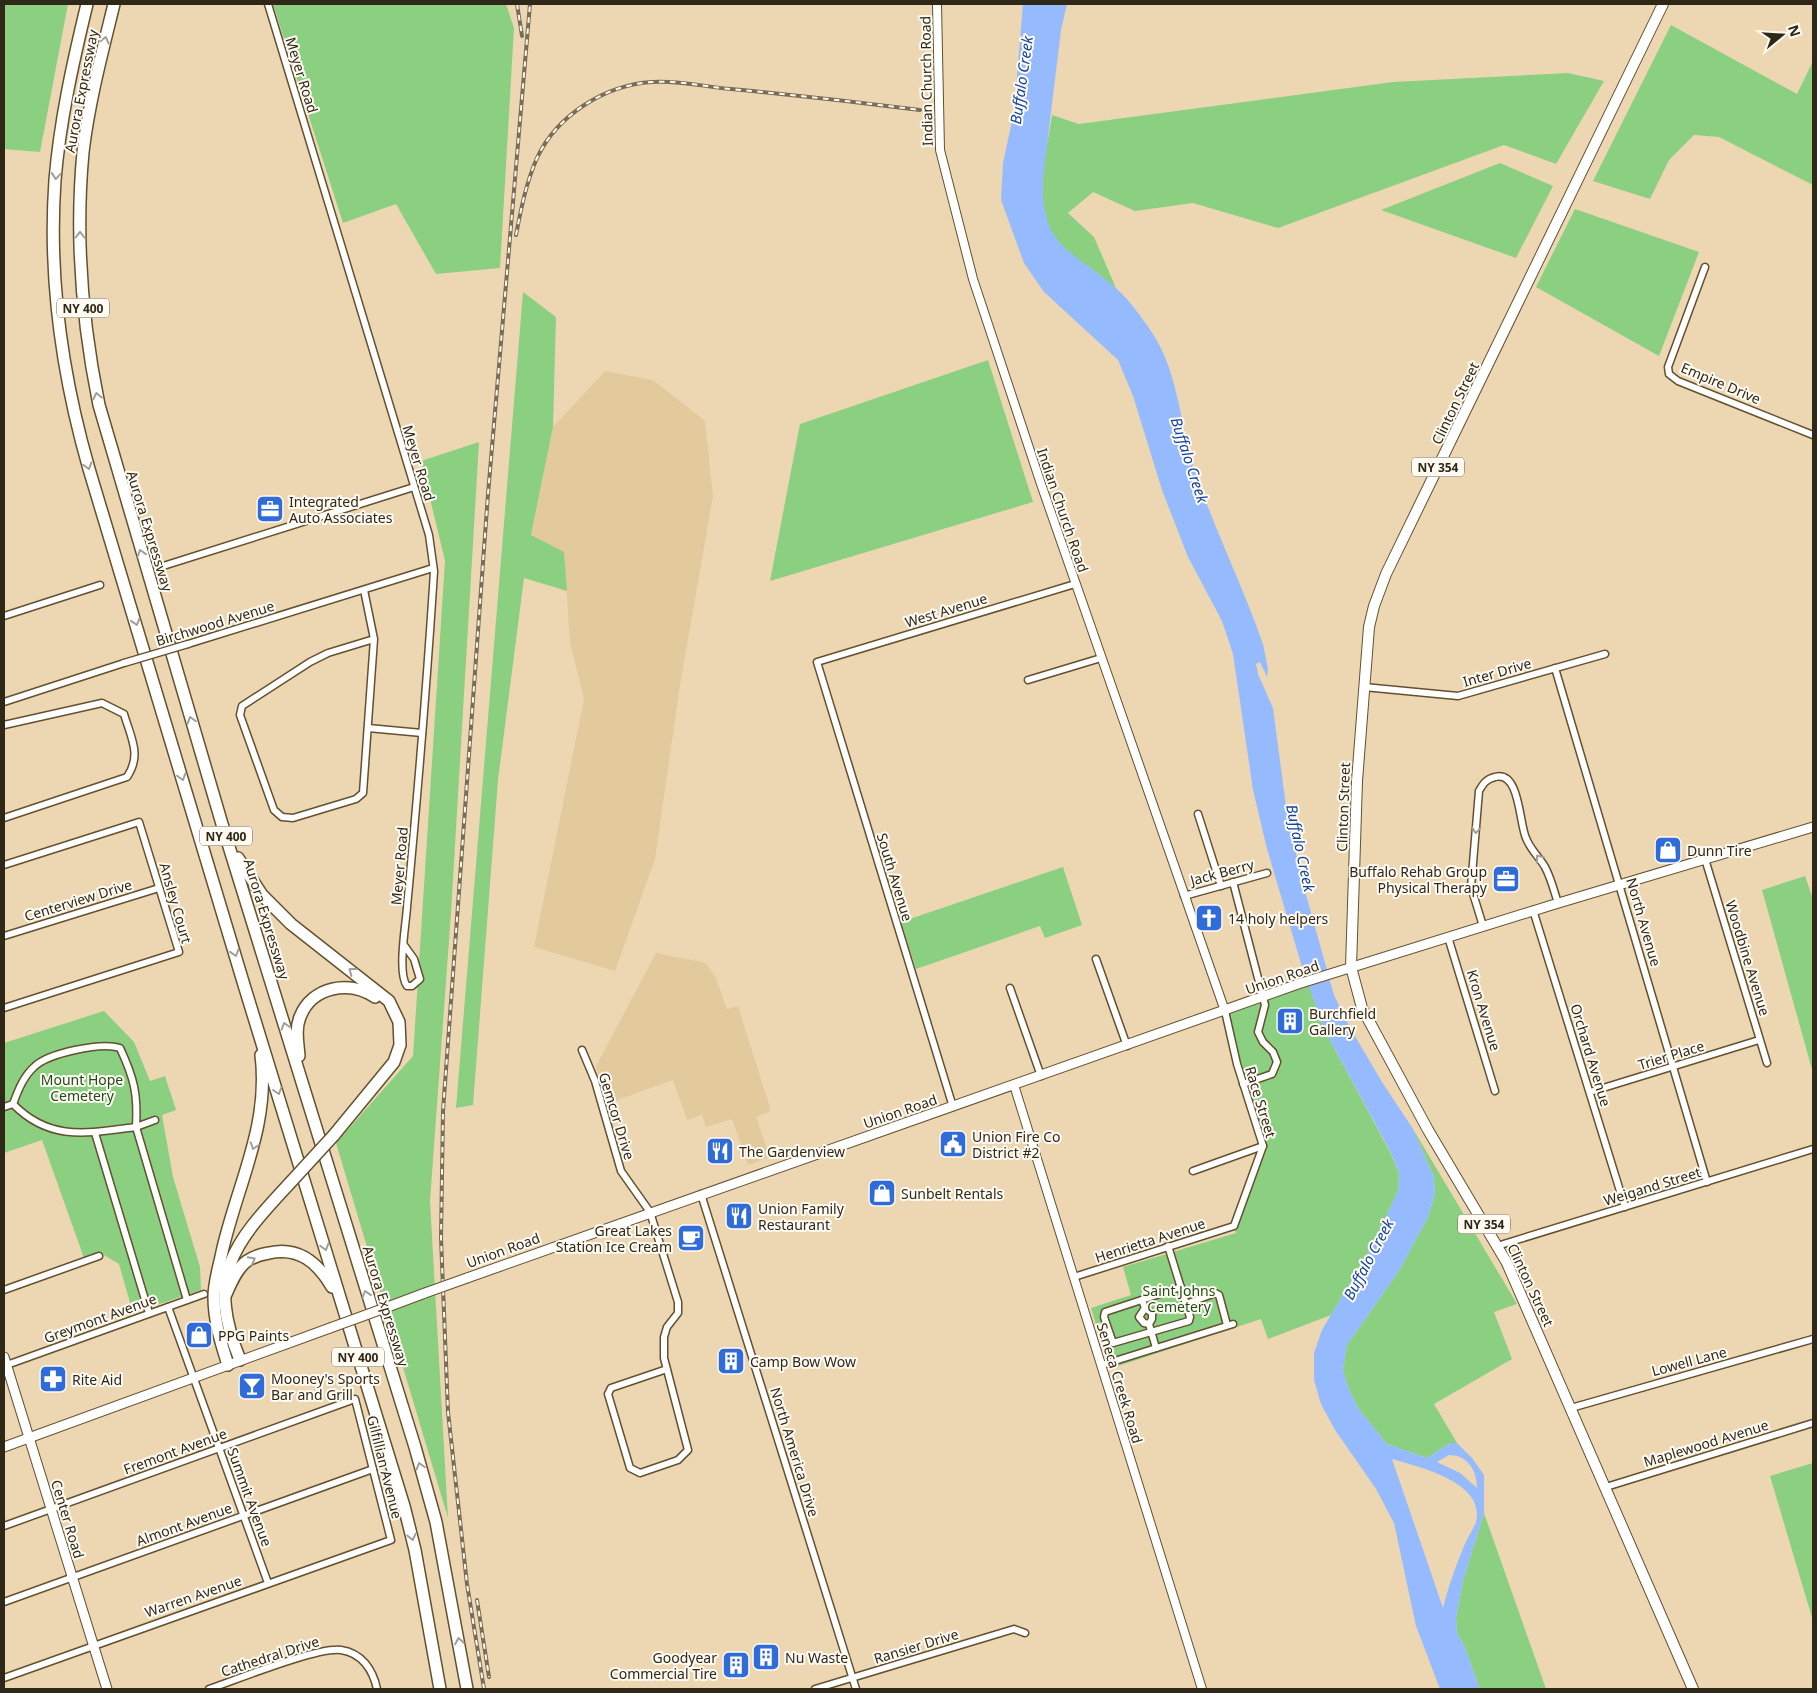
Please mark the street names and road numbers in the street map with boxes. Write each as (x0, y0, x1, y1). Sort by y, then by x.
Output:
street label: Indian Church Road (915, 16, 937, 146)
street label: Aurora Expressway (60, 27, 102, 154)
street label: Meyer Road (281, 35, 323, 115)
road number: NY 400 (57, 298, 109, 318)
street label: Empire Drive (1678, 358, 1764, 408)
street label: Clinton Street (1427, 359, 1483, 447)
street label: Meyer Road (398, 423, 440, 503)
street label: Indian Church Road (1033, 445, 1093, 575)
road number: NY 354 (1412, 458, 1464, 477)
street label: Aurora Expressway (123, 468, 178, 594)
street label: West Avenue (902, 588, 990, 632)
street label: Birchwood Avenue (153, 596, 277, 650)
street label: Inter Drive (1461, 653, 1534, 691)
street label: Clinton Street (1332, 762, 1354, 852)
road number: NY 400 (200, 826, 252, 846)
street label: Meyer Road (386, 826, 412, 906)
street label: South Avenue (873, 831, 917, 924)
street label: Jack Berry (1186, 854, 1257, 890)
street label: Aurora Expressway (240, 856, 295, 982)
street label: Ansley Court (155, 860, 197, 946)
street label: Centerview Drive (22, 875, 134, 925)
street label: North Avenue (1622, 875, 1666, 969)
street label: Woodbine Avenue (1721, 898, 1775, 1018)
street label: Union Road (1243, 955, 1321, 999)
street label: Kron Avenue (1463, 967, 1505, 1053)
street label: Orchard Avenue (1566, 1001, 1616, 1109)
street label: Trier Place (1636, 1036, 1707, 1074)
street label: Race Street (1241, 1064, 1281, 1140)
street label: Gemcor Drive (595, 1070, 639, 1162)
street label: Union Road (861, 1089, 939, 1133)
street label: Weigand Street (1601, 1162, 1703, 1210)
street label: Henrietta Avenue (1092, 1213, 1208, 1267)
road number: NY 354 (1458, 1214, 1510, 1234)
street label: Union Road (464, 1228, 542, 1272)
street label: Clinton Street (1503, 1240, 1559, 1330)
street label: Aurora Expressway (359, 1243, 414, 1369)
street label: Greymont Avenue (41, 1289, 159, 1347)
street label: Seneca Creek Road (1093, 1320, 1147, 1446)
street label: Lowell Lane (1649, 1342, 1729, 1380)
road number: NY 400 (332, 1348, 384, 1366)
street label: North America Drive (766, 1385, 824, 1519)
street label: Gilfillian Avenue (363, 1413, 407, 1521)
street label: Maplewood Avenue (1641, 1415, 1771, 1471)
street label: Fremont Avenue (121, 1423, 229, 1479)
street label: Summit Avenue (223, 1445, 277, 1549)
street label: Center Road (47, 1477, 89, 1561)
street label: Almont Avenue (133, 1498, 235, 1550)
street label: Warren Avenue (142, 1571, 244, 1621)
street label: Ransier Drive (871, 1624, 961, 1668)
street label: Cathedral Drive (218, 1631, 322, 1681)

